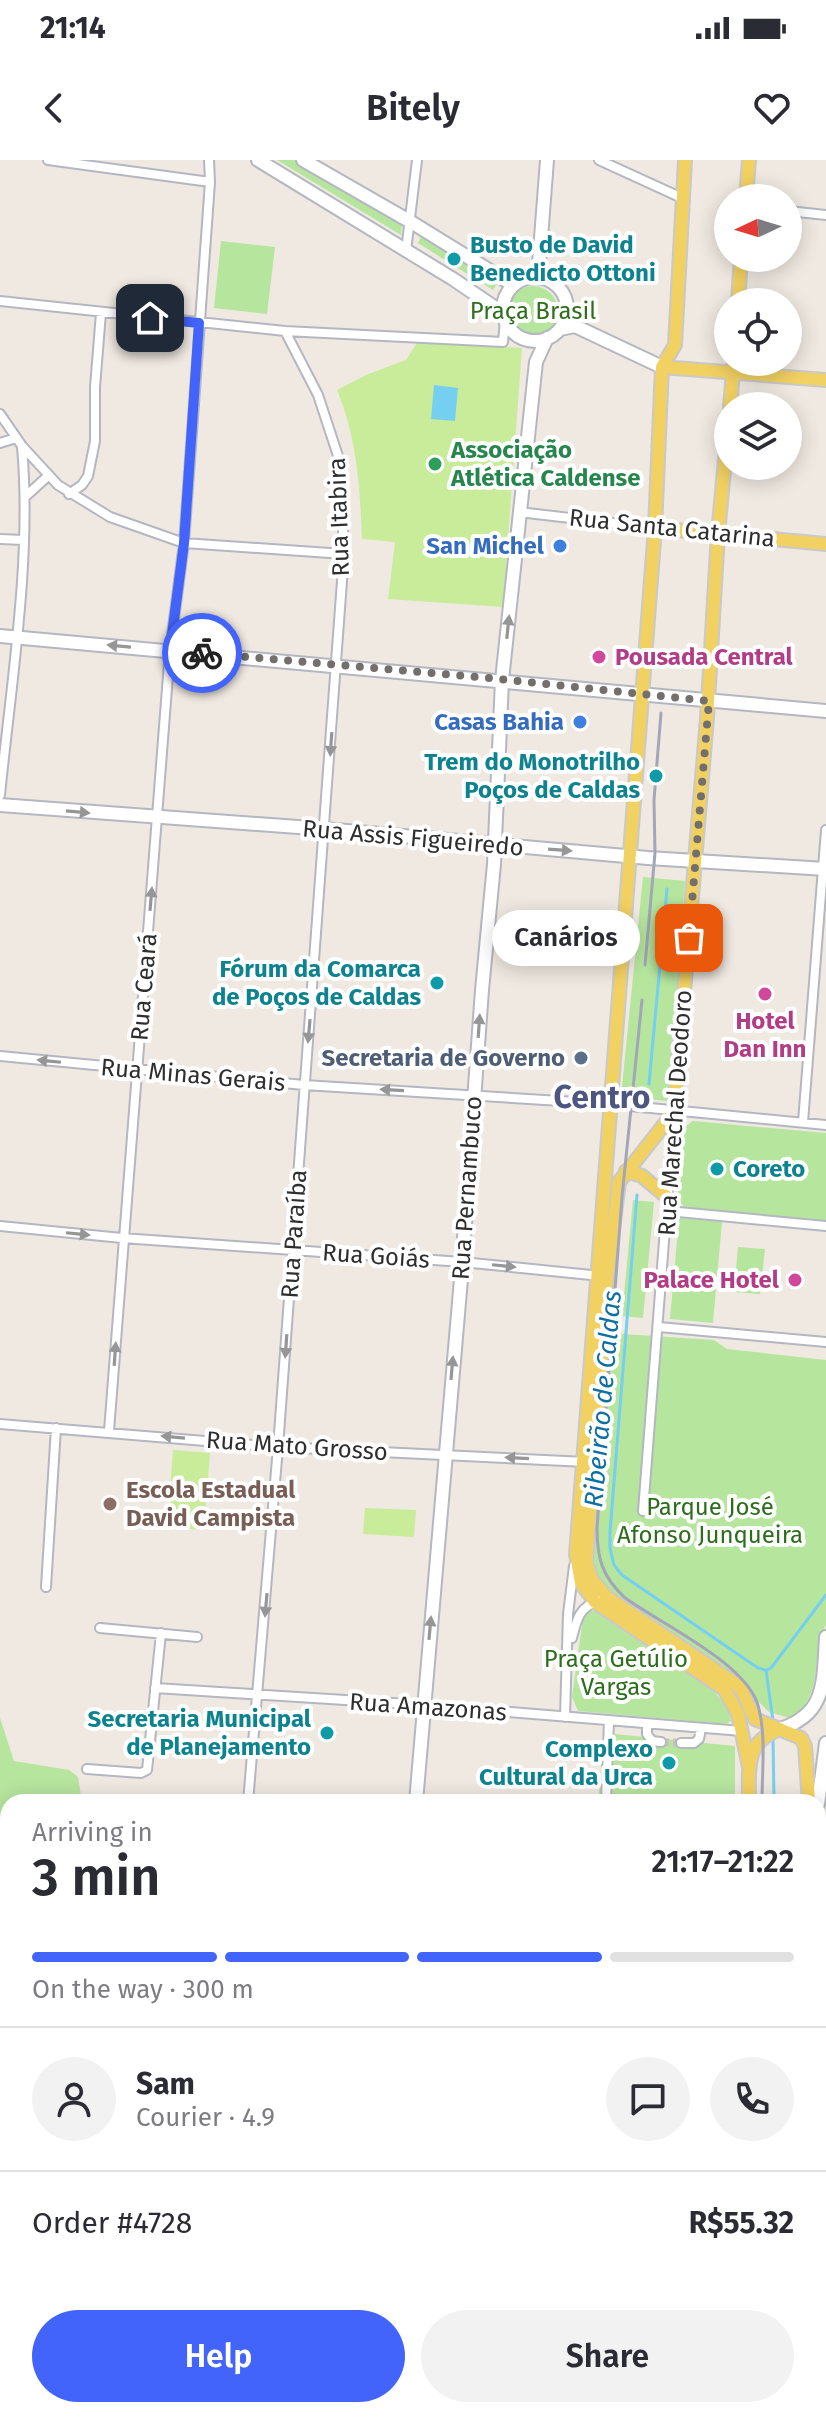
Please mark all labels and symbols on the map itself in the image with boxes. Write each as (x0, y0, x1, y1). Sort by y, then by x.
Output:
north arrow (714, 184, 802, 272)
place label: Busto de David Benedicto Ottoni (470, 231, 656, 287)
marker: Busto de David Benedicto Ottoni (445, 250, 463, 268)
pin (116, 284, 184, 352)
park label: Praça Brasil (470, 297, 596, 325)
place label: Associação Atlética Caldense (450, 436, 640, 492)
marker: Associação Atlética Caldense (426, 455, 444, 473)
street label: Rua Itabira (323, 457, 355, 577)
street label: Rua Santa Catarina (568, 503, 776, 553)
place label: San Michel (426, 532, 545, 560)
marker: San Michel (551, 537, 569, 555)
courier (162, 613, 242, 693)
one-way arrow (501, 614, 514, 639)
one-way arrow (106, 639, 131, 652)
place label: Pousada Central (615, 643, 794, 671)
marker: Pousada Central (590, 648, 608, 666)
place label: Casas Bahia (434, 708, 564, 736)
marker: Casas Bahia (571, 713, 589, 731)
one-way arrow (324, 732, 337, 757)
place label: Trem do Monotrilho Poços de Caldas (424, 748, 640, 805)
marker: Trem do Monotrilho Poços de Caldas (647, 767, 665, 785)
one-way arrow (66, 805, 91, 818)
street label: Rua Assis Figueiredo (301, 814, 525, 862)
one-way arrow (548, 844, 573, 857)
one-way arrow (145, 886, 158, 911)
pin (655, 904, 723, 972)
callout: Canários (493, 910, 641, 966)
street label: Rua Ceará (125, 932, 163, 1042)
place label: Fórum da Comarca de Poços de Caldas (212, 955, 421, 1012)
marker: Fórum da Comarca de Poços de Caldas (428, 974, 446, 992)
marker: Hotel Dan Inn (756, 985, 774, 1003)
street label: Rua Marechal Deodoro (652, 989, 698, 1237)
place label: Hotel Dan Inn (724, 1007, 806, 1063)
one-way arrow (473, 1013, 486, 1038)
one-way arrow (302, 1019, 315, 1044)
place label: Secretaria de Governo (322, 1044, 565, 1072)
marker: Secretaria de Governo (572, 1049, 590, 1067)
street label: Rua Minas Gerais (99, 1053, 287, 1097)
one-way arrow (36, 1055, 61, 1068)
district label: Centro (554, 1078, 650, 1116)
one-way arrow (379, 1083, 404, 1096)
street label: Rua Pernambuco (447, 1095, 487, 1281)
place label: Coreto (733, 1155, 805, 1183)
marker: Coreto (708, 1160, 726, 1178)
street label: Rua Paraíba (276, 1169, 312, 1299)
one-way arrow (66, 1228, 91, 1241)
street label: Rua Goiás (321, 1238, 431, 1274)
one-way arrow (492, 1260, 517, 1273)
place label: Palace Hotel (644, 1266, 780, 1294)
marker: Palace Hotel (786, 1271, 804, 1289)
water label: Ribeirão de Caldas (578, 1289, 628, 1509)
one-way arrow (279, 1334, 292, 1359)
one-way arrow (109, 1341, 122, 1366)
one-way arrow (446, 1355, 459, 1380)
street label: Rua Mato Grosso (205, 1426, 389, 1466)
one-way arrow (160, 1431, 185, 1444)
one-way arrow (504, 1451, 529, 1464)
place label: Escola Estadual David Campista (126, 1476, 296, 1532)
park label: Parque José Afonso Junqueira (617, 1493, 803, 1549)
marker: Escola Estadual David Campista (101, 1495, 119, 1513)
one-way arrow (259, 1593, 272, 1618)
one-way arrow (424, 1615, 437, 1640)
park label: Praça Getúlio Vargas (544, 1645, 688, 1701)
street label: Rua Amazonas (348, 1688, 508, 1726)
place label: Secretaria Municipal de Planejamento (87, 1705, 312, 1761)
marker: Secretaria Municipal de Planejamento (318, 1724, 336, 1742)
place label: Complexo Cultural da Urca (479, 1735, 653, 1791)
marker: Complexo Cultural da Urca (660, 1754, 678, 1772)

